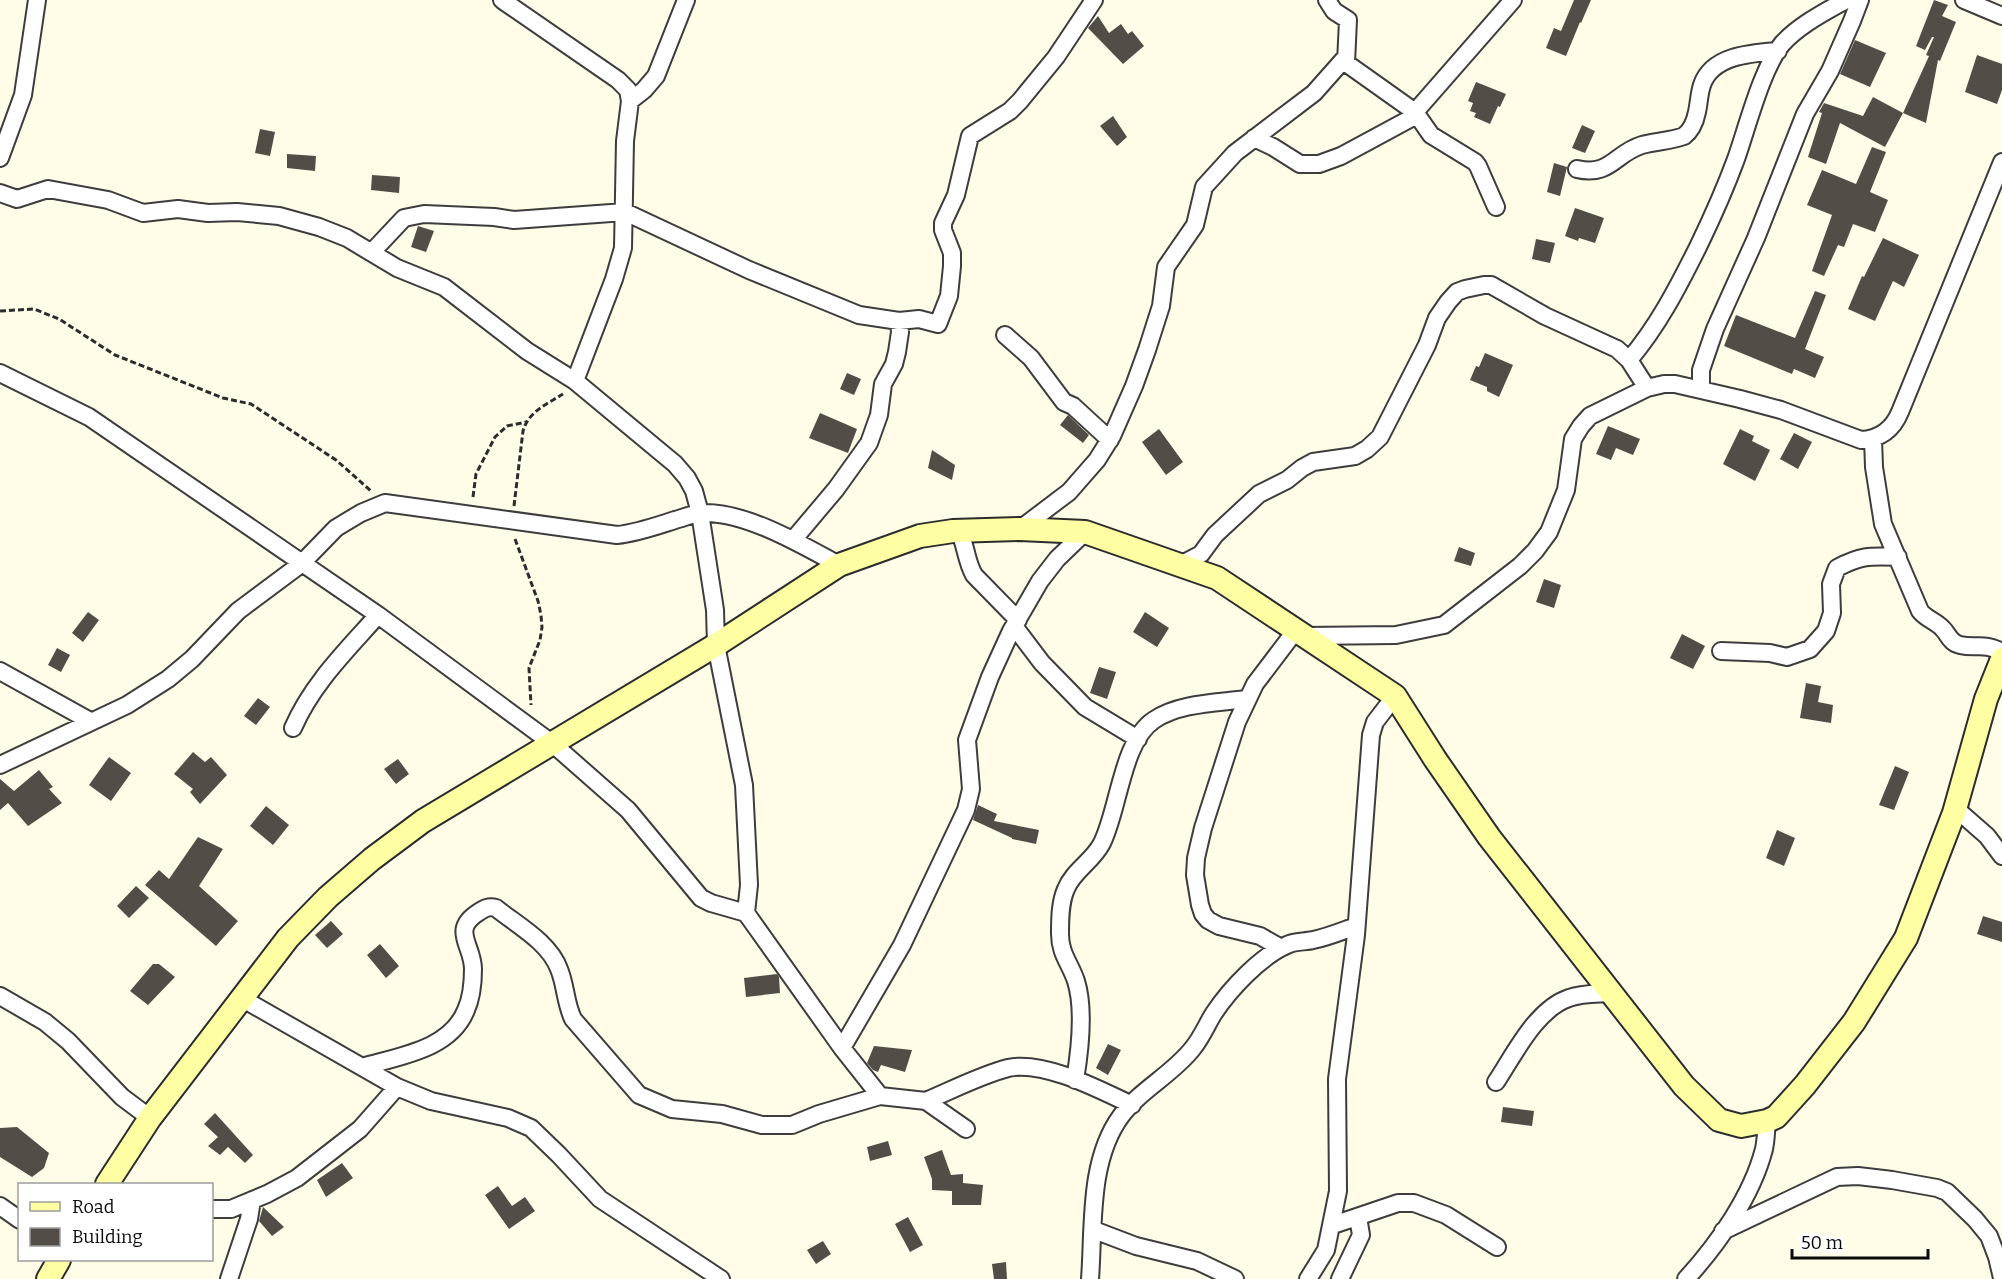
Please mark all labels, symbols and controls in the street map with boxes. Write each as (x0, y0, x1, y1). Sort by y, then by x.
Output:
legend (18, 1183, 213, 1261)
text: Road (72, 1196, 115, 1218)
scale bar (1792, 1222, 1928, 1260)
text: Building (72, 1226, 143, 1248)
text: 50 m (1801, 1232, 1843, 1254)

